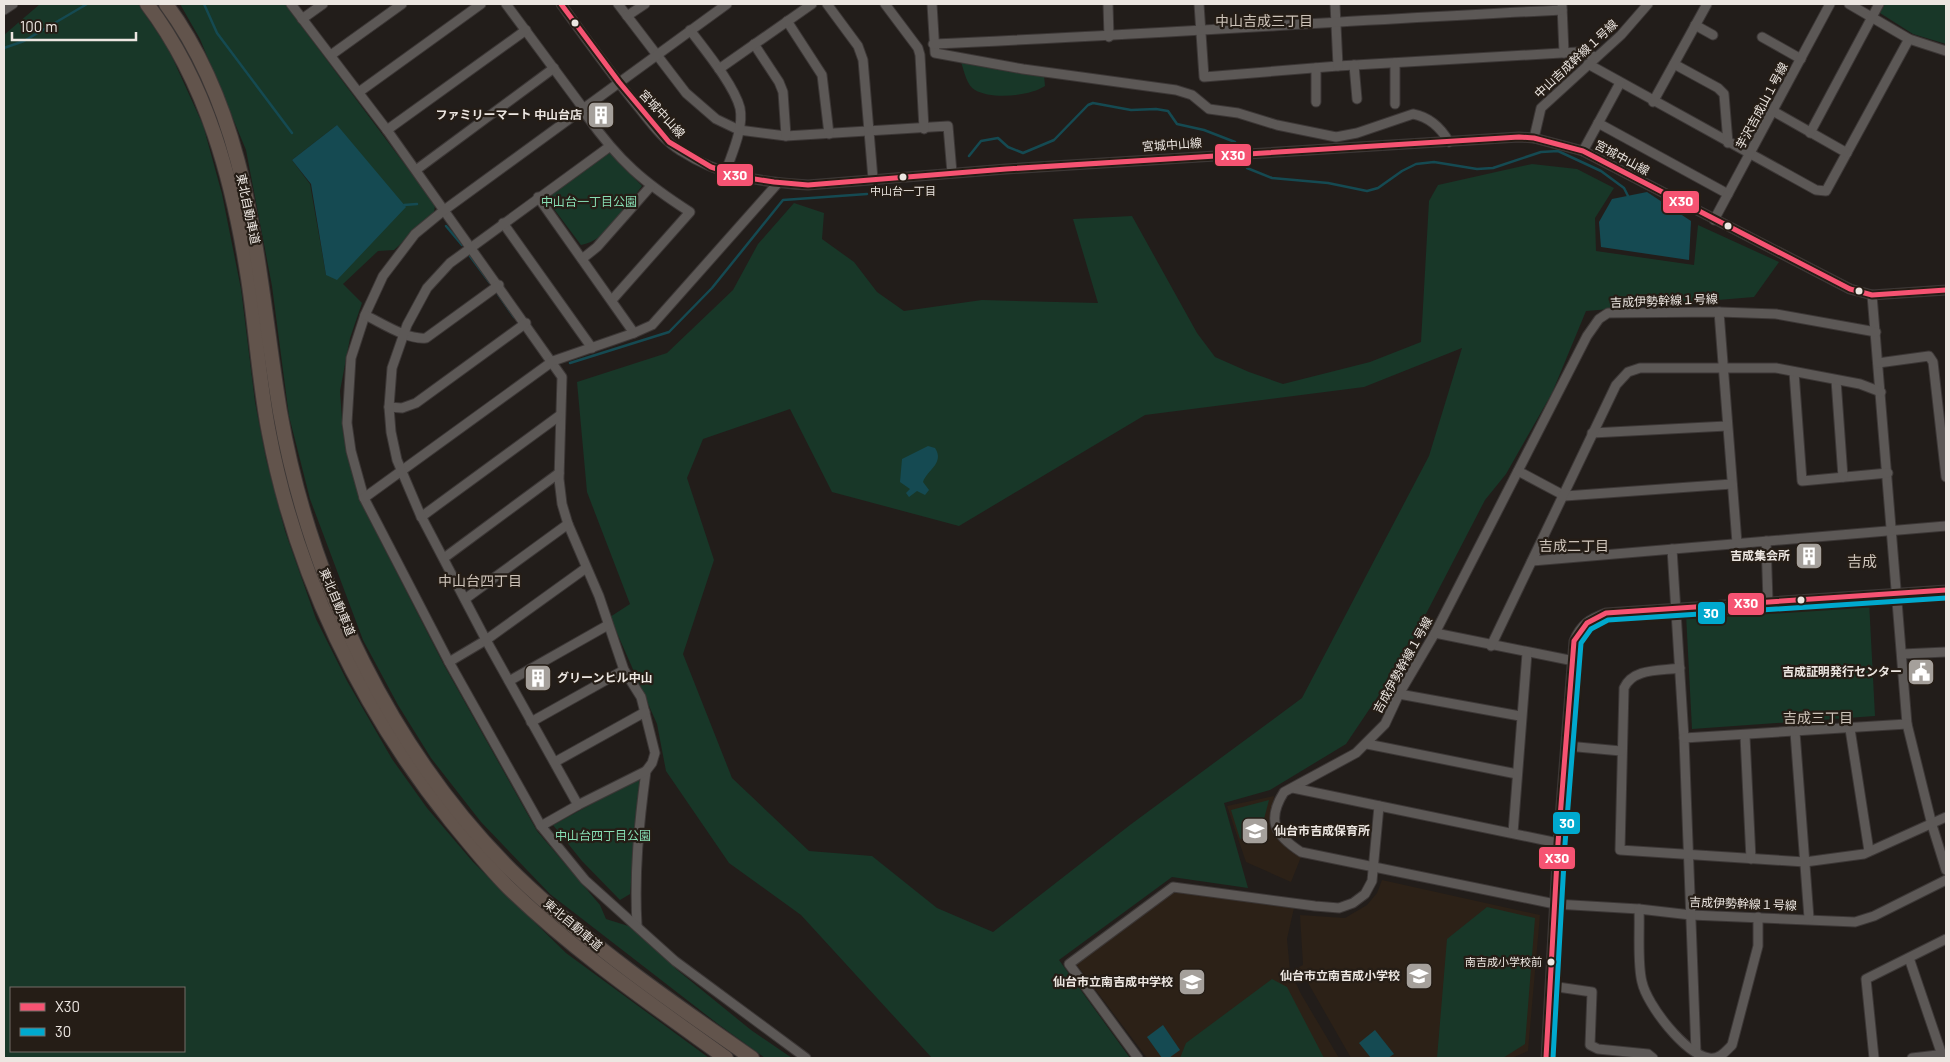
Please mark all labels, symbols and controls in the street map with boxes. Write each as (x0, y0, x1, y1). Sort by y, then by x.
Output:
scale bar (12, 10, 136, 42)
district label: 中山吉成三丁目 (1215, 12, 1313, 29)
street label: 中山吉成幹線１号線 (1531, 16, 1620, 100)
text: 100 m (20, 17, 58, 35)
unlabelled marker (570, 18, 580, 28)
street label: 芋沢吉成山１号線 (1732, 60, 1790, 151)
street label: 宮城中山線 (637, 87, 688, 140)
building icon: ファミリーマート 中山台店 (586, 100, 616, 130)
place label: ファミリーマート 中山台店 (436, 107, 582, 121)
street label: 宮城中山線 (1142, 135, 1202, 153)
street label: 宮城中山線 (1593, 137, 1652, 177)
line badge: X30 (1214, 143, 1252, 167)
text: X30 (1221, 146, 1245, 163)
line badge: X30 (716, 163, 754, 187)
text: X30 (723, 166, 747, 183)
street label: 東北自動車道 (235, 172, 263, 245)
marker: 中山台一丁目 (898, 172, 908, 182)
place label: 中山台一丁目 (870, 184, 936, 197)
line badge: X30 (1662, 190, 1700, 214)
text: X30 (1669, 192, 1693, 209)
park label: 中山台一丁目公園 (541, 194, 637, 208)
unlabelled marker (1723, 221, 1733, 231)
unlabelled marker (1854, 286, 1864, 296)
street label: 吉成伊勢幹線１号線 (1610, 291, 1718, 309)
district label: 吉成二丁目 (1539, 537, 1609, 554)
building icon: 吉成集会所 (1794, 541, 1824, 571)
place label: 吉成集会所 (1730, 548, 1790, 562)
district label: 吉成 (1847, 552, 1877, 570)
street label: 東北自動車道 (317, 566, 358, 637)
district label: 中山台四丁目 (438, 572, 522, 589)
line badge: X30 (1727, 592, 1765, 616)
text: X30 (1734, 594, 1758, 611)
unlabelled marker (1796, 595, 1806, 605)
line badge: 30 (1697, 601, 1726, 625)
text: 30 (1703, 604, 1719, 621)
street label: 吉成伊勢幹線１号線 (1370, 614, 1434, 715)
public building icon: 吉成証明発行センター (1906, 657, 1936, 687)
building icon: グリーンヒル中山 (523, 663, 553, 693)
place label: 吉成証明発行センター (1782, 664, 1902, 678)
place label: グリーンヒル中山 (557, 670, 652, 684)
district label: 吉成三丁目 (1783, 709, 1853, 726)
line badge: 30 (1552, 811, 1581, 835)
text: 30 (1559, 814, 1575, 831)
school or university icon: 仙台市吉成保育所 (1240, 816, 1270, 846)
place label: 仙台市吉成保育所 (1274, 823, 1370, 837)
park label: 中山台四丁目公園 (555, 828, 651, 842)
line badge: X30 (1538, 846, 1576, 870)
text: X30 (1545, 849, 1569, 866)
street label: 吉成伊勢幹線１号線 (1689, 894, 1797, 912)
street label: 東北自動車道 (542, 896, 606, 953)
place label: 南吉成小学校前 (1465, 955, 1542, 968)
marker: 南吉成小学校前 (1546, 957, 1556, 967)
school or university icon: 仙台市立南吉成小学校 (1404, 961, 1434, 991)
school or university icon: 仙台市立南吉成中学校 (1177, 967, 1207, 997)
place label: 仙台市立南吉成小学校 (1280, 968, 1400, 982)
place label: 仙台市立南吉成中学校 (1053, 974, 1173, 988)
legend (10, 987, 185, 1052)
text: X30 (55, 997, 80, 1015)
text: 30 (55, 1022, 71, 1040)

